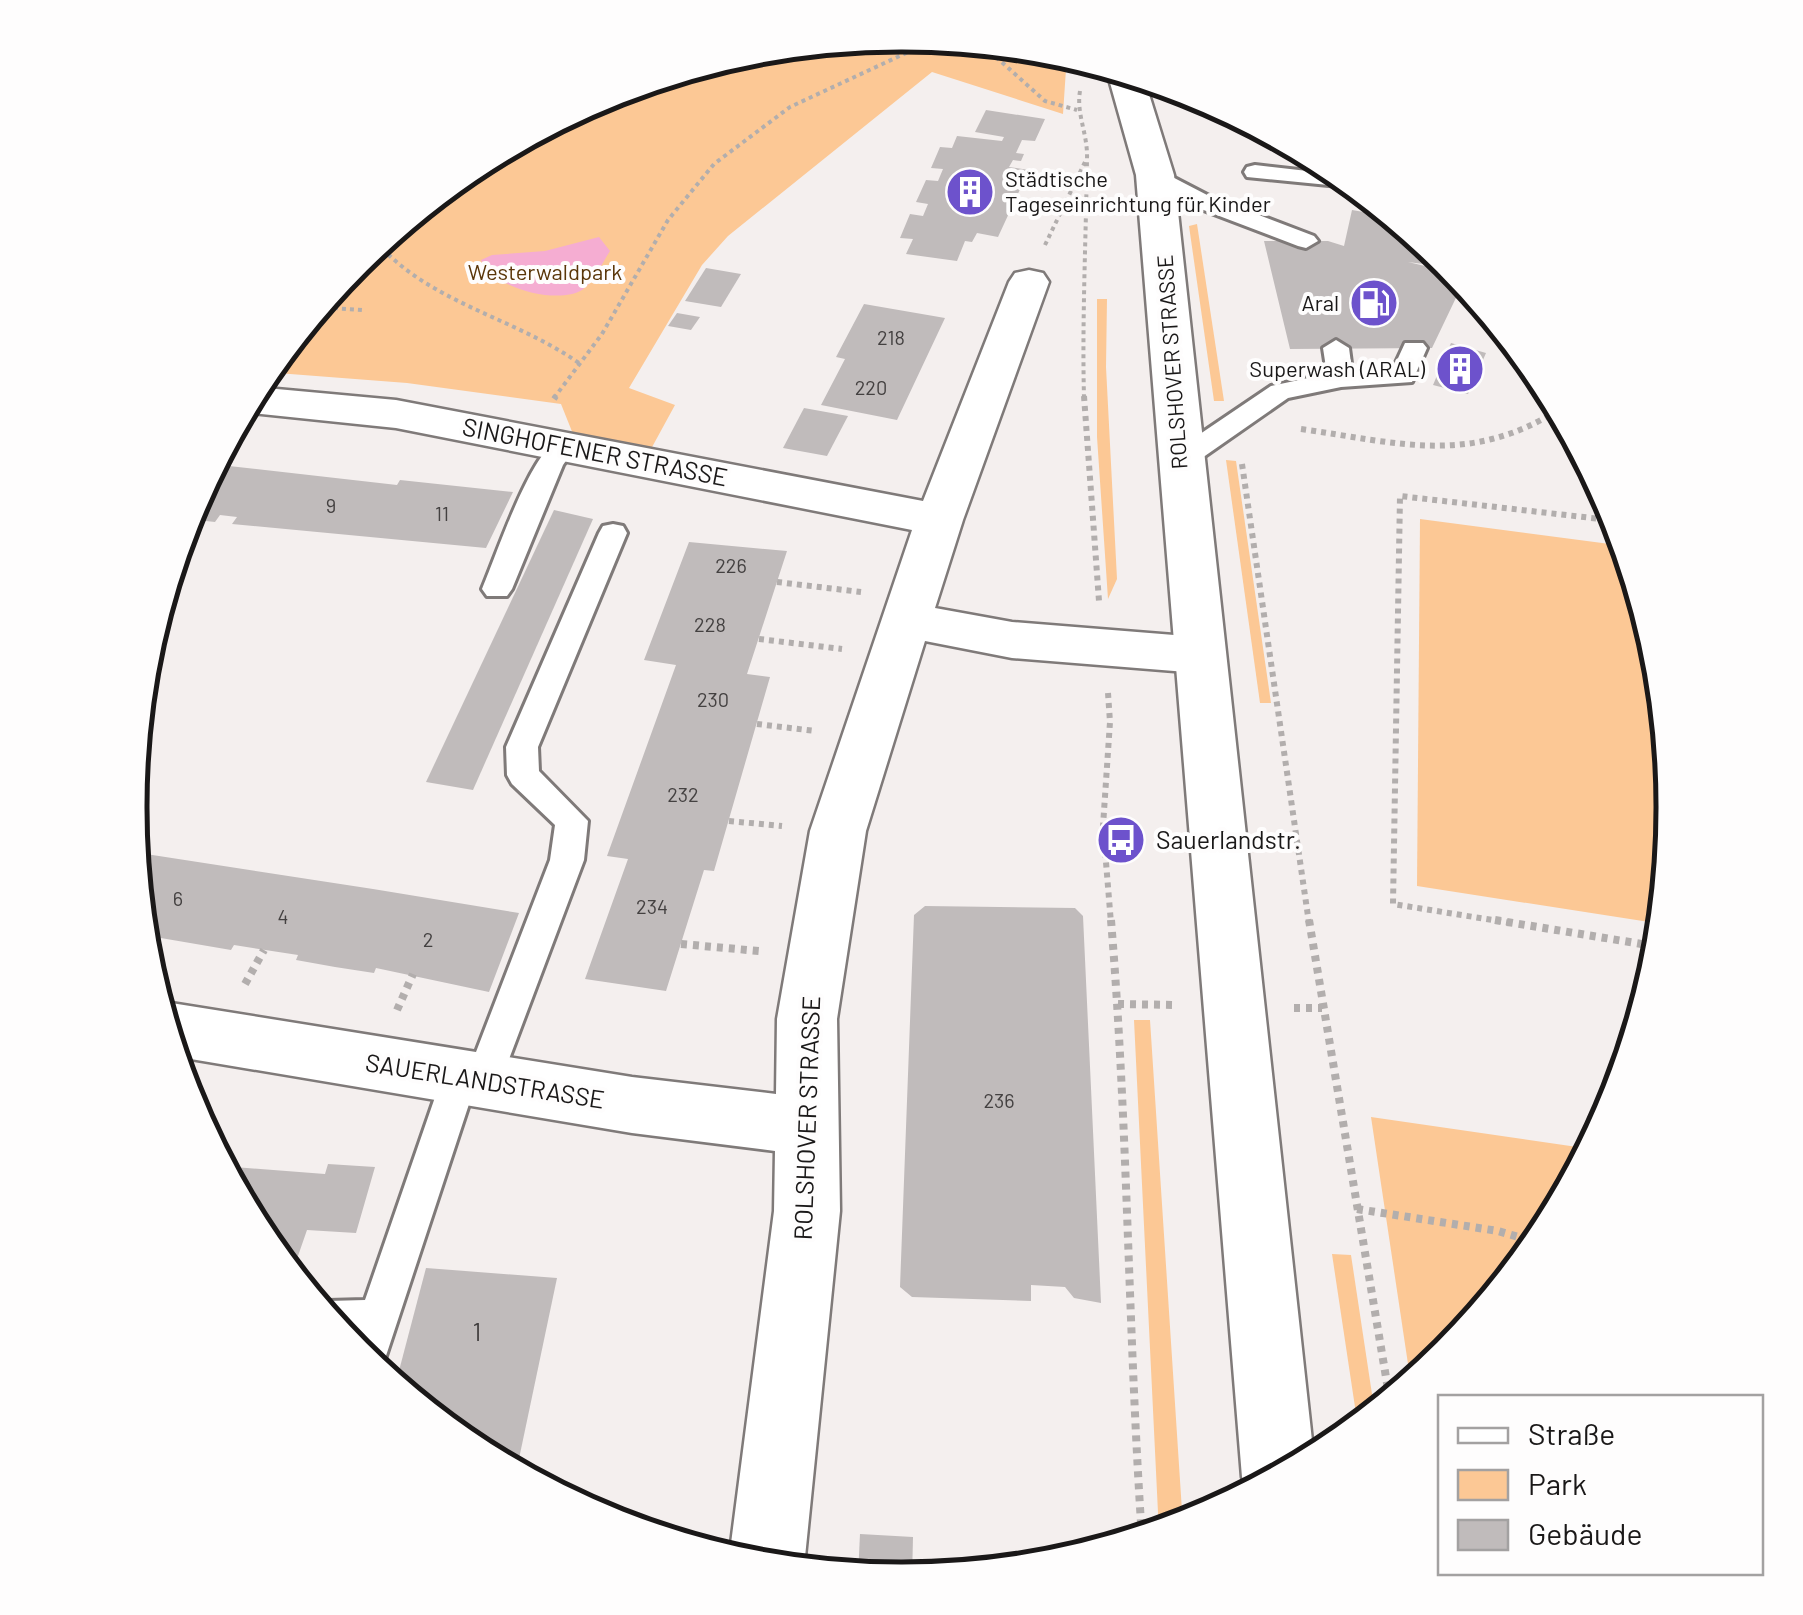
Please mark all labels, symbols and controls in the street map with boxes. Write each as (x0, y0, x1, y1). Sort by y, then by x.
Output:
place label: Städtische Tageseinrichtung für Kinder (1005, 165, 1271, 216)
building icon: Städtische Tageseinrichtung für Kinder (944, 166, 996, 218)
street label: ROLSHOVER STRASSE (1151, 254, 1191, 470)
park label: Westerwaldpark (468, 258, 622, 284)
fuel station icon: Aral (1348, 277, 1400, 329)
place label: Aral (1301, 289, 1339, 315)
house number: 218 (877, 325, 905, 349)
building icon: Superwash (ARAL) (1434, 343, 1486, 395)
place label: Superwash (ARAL) (1249, 355, 1425, 381)
house number: 220 (855, 375, 887, 399)
street label: SINGHOFENER STRASSE (460, 411, 730, 491)
house number: 9 (326, 493, 336, 517)
house number: 11 (435, 501, 449, 525)
house number: 226 (715, 553, 747, 577)
house number: 228 (694, 612, 726, 636)
house number: 230 (697, 687, 729, 711)
house number: 232 (667, 782, 699, 806)
bus stop icon: Sauerlandstr. (1095, 814, 1147, 866)
place label: Sauerlandstr. (1156, 824, 1301, 854)
house number: 6 (173, 886, 183, 910)
house number: 234 (636, 894, 668, 918)
house number: 4 (277, 904, 289, 928)
house number: 2 (423, 927, 433, 951)
street label: ROLSHOVER STRASSE (787, 995, 825, 1241)
street label: SAUERLANDSTRASSE (363, 1046, 607, 1114)
house number: 236 (983, 1088, 1015, 1112)
house number: 1 (473, 1316, 481, 1346)
legend (1438, 1395, 1763, 1575)
text: Straße (1528, 1415, 1615, 1451)
text: Park (1528, 1465, 1587, 1501)
text: Gebäude (1528, 1515, 1642, 1551)

